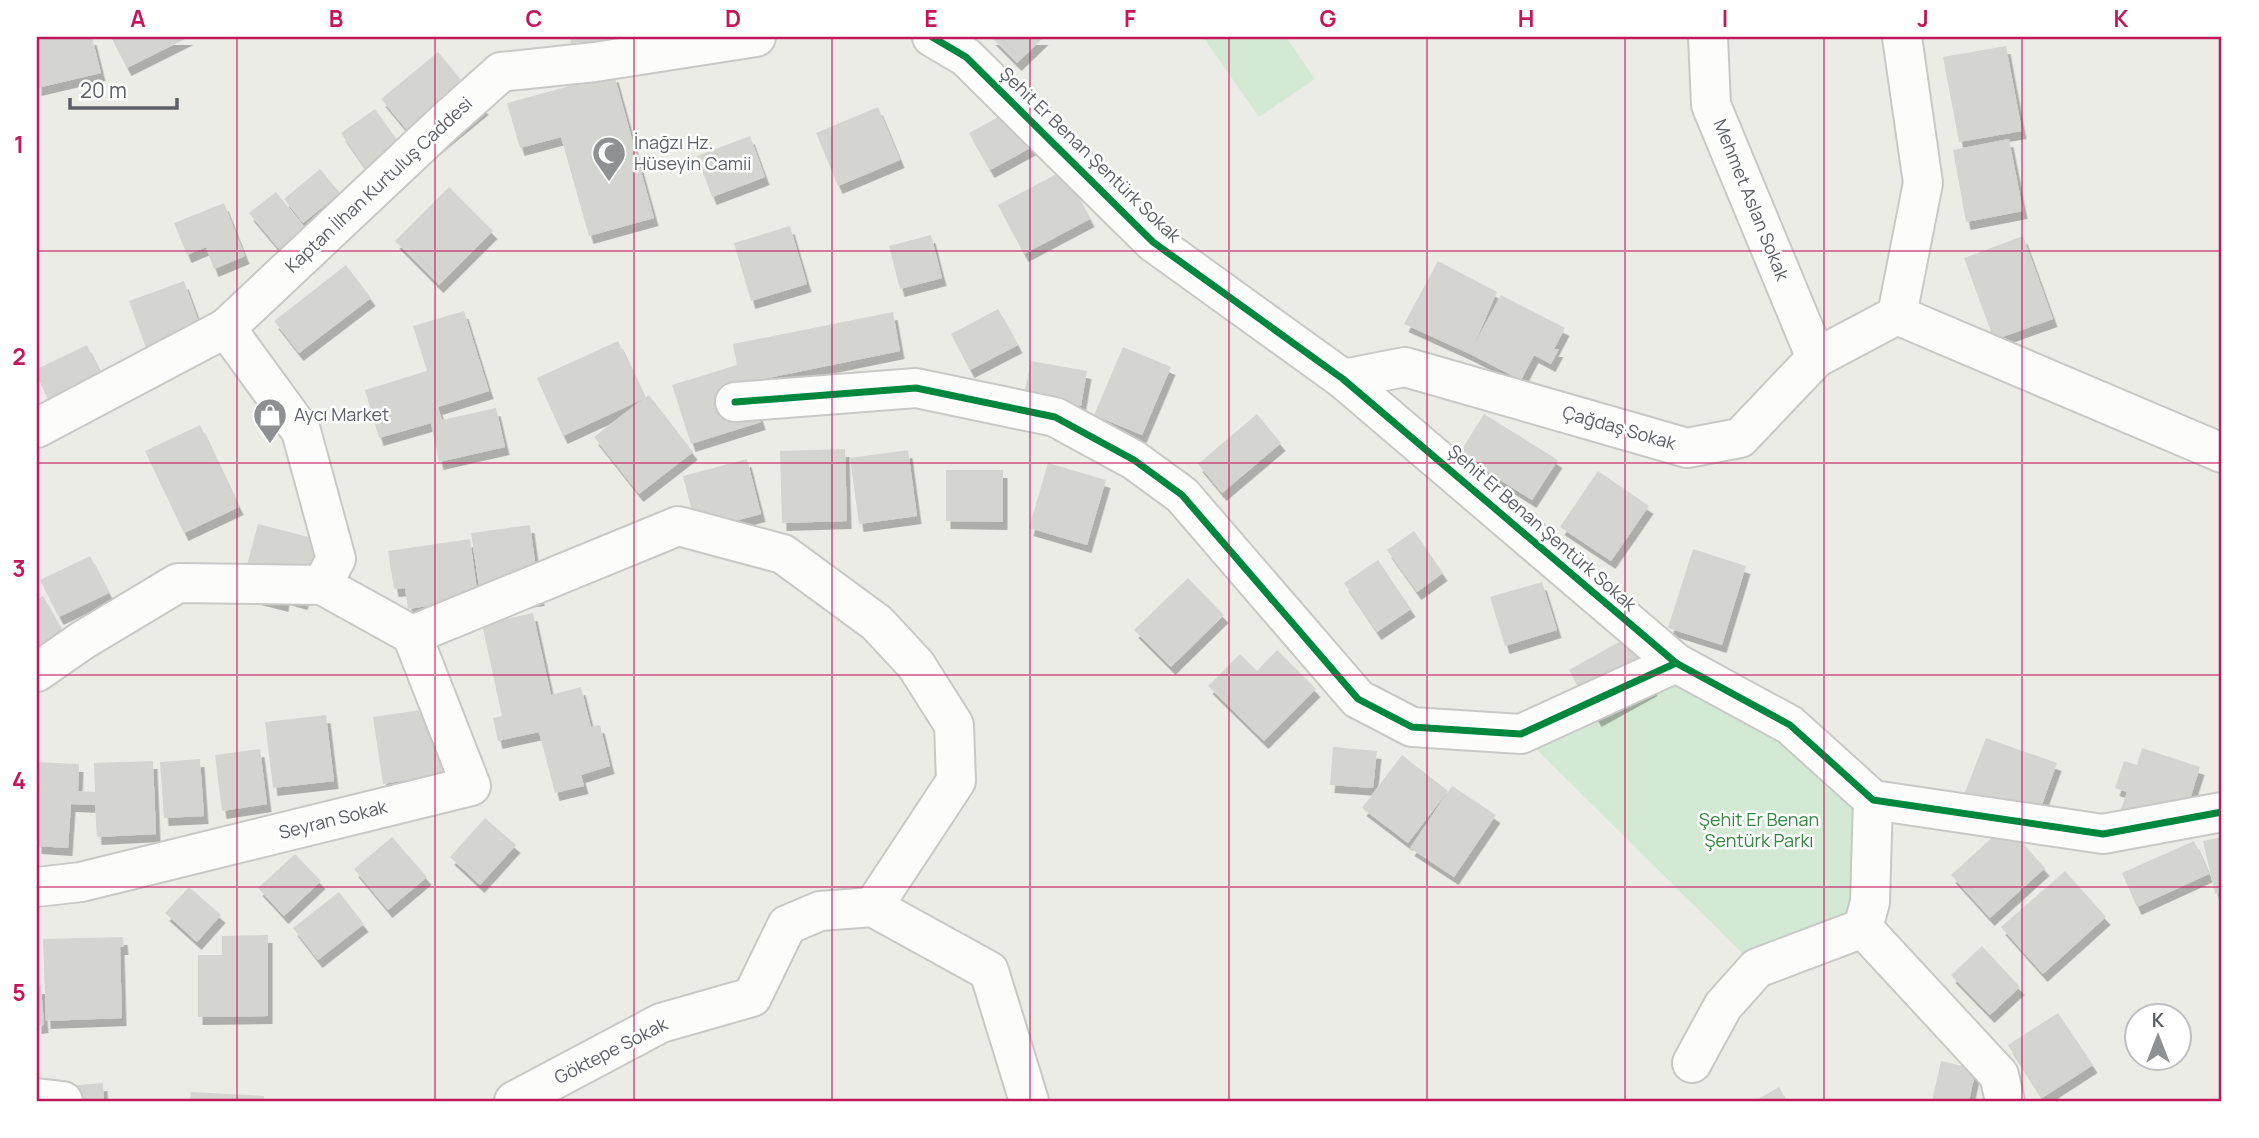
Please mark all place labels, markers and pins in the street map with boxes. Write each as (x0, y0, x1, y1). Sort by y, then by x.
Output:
place label: İnağzı Hz. Hüseyin Camii (634, 130, 751, 175)
mosque icon: İnağzı Hz. Hüseyin Camii (590, 134, 628, 183)
shop icon: Aycı Market (251, 396, 289, 445)
place label: Aycı Market (294, 402, 389, 426)

